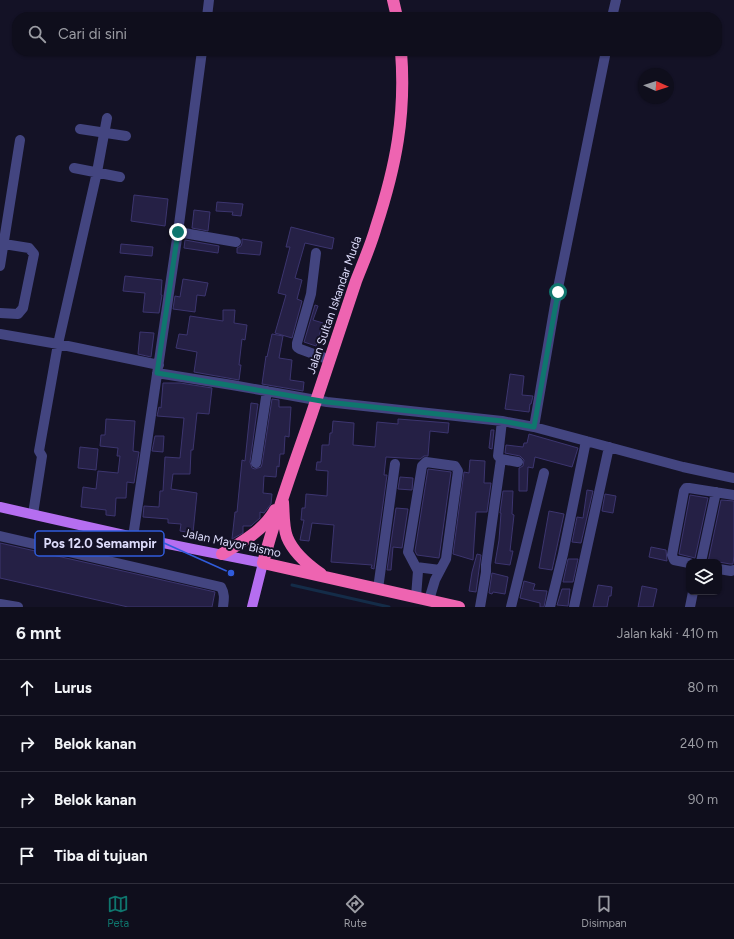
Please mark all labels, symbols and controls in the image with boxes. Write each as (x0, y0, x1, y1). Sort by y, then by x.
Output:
search box (12, 12, 722, 56)
icon: search (26, 23, 48, 45)
text: Cari di sini (58, 25, 127, 43)
north arrow (638, 68, 674, 104)
route end (169, 223, 187, 241)
street label: Jalan Sultan Iskandar Muda (304, 234, 364, 376)
route start (549, 283, 567, 301)
street label: Jalan Mayor Bismo (182, 526, 282, 560)
callout: Pos 12.0 Semampir (35, 531, 164, 556)
text: Pos 12.0 Semampir (43, 536, 157, 551)
map controls (686, 559, 722, 595)
button: layers (686, 559, 722, 595)
text: 6 mnt (16, 623, 61, 643)
text: Jalan kaki · 410 m (617, 626, 718, 641)
icon: ahead (16, 677, 38, 699)
text: Lurus (54, 679, 92, 697)
text: 80 m (687, 680, 718, 695)
icon: right (16, 733, 38, 755)
text: Belok kanan (54, 735, 136, 753)
text: 240 m (680, 736, 718, 751)
icon: right (16, 789, 38, 811)
text: Belok kanan (54, 791, 136, 809)
text: 90 m (688, 792, 718, 807)
icon: arrive (16, 845, 38, 867)
text: Tiba di tujuan (54, 847, 148, 865)
tab: Peta (107, 893, 129, 930)
tab: Rute (344, 893, 367, 930)
tab: Disimpan (581, 893, 627, 930)

